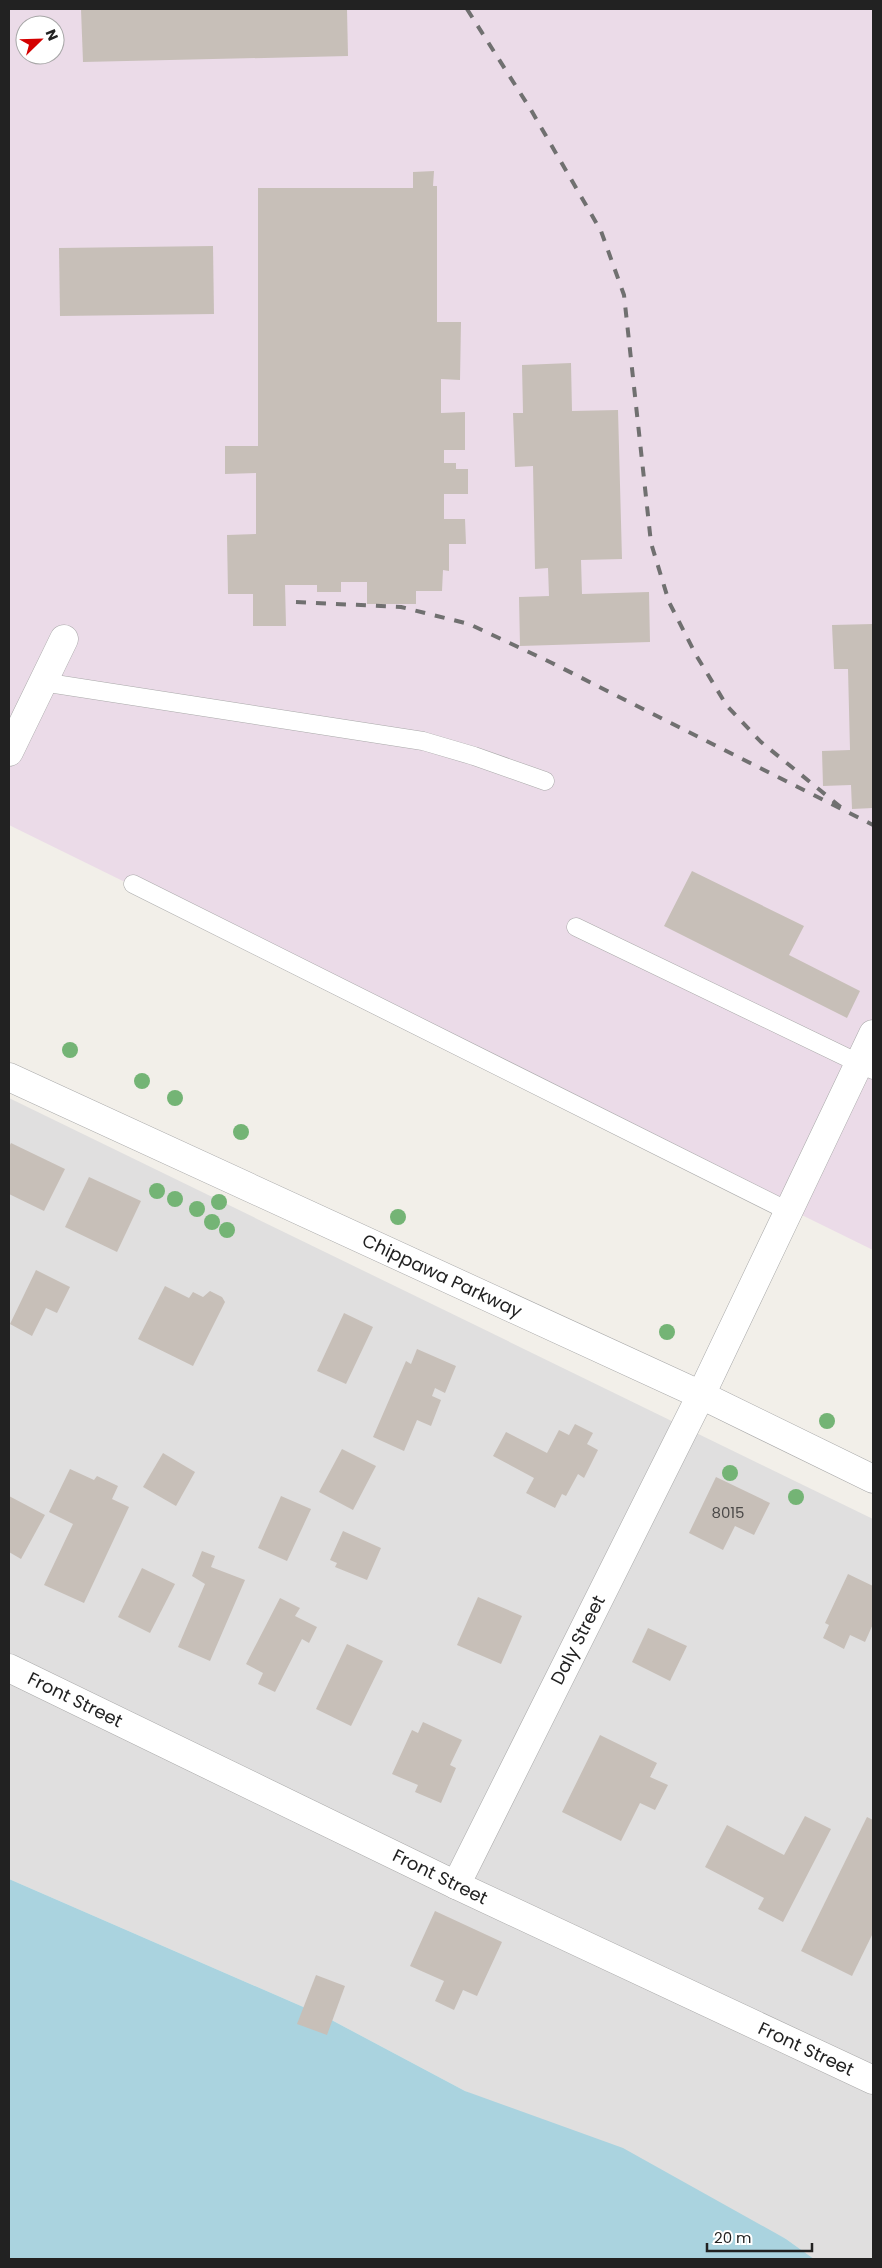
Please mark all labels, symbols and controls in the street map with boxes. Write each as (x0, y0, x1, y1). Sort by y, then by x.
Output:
north arrow (15, 15, 65, 65)
text: N (41, 26, 63, 44)
street label: Chippawa Parkway (358, 1228, 526, 1324)
house number: 8015 (711, 1502, 745, 1523)
street label: Daly Street (544, 1591, 611, 1689)
street label: Front Street (24, 1666, 127, 1733)
street label: Front Street (389, 1843, 492, 1910)
street label: Front Street (754, 2015, 858, 2082)
scale bar (707, 2220, 812, 2252)
text: 20 m (714, 2227, 752, 2248)

